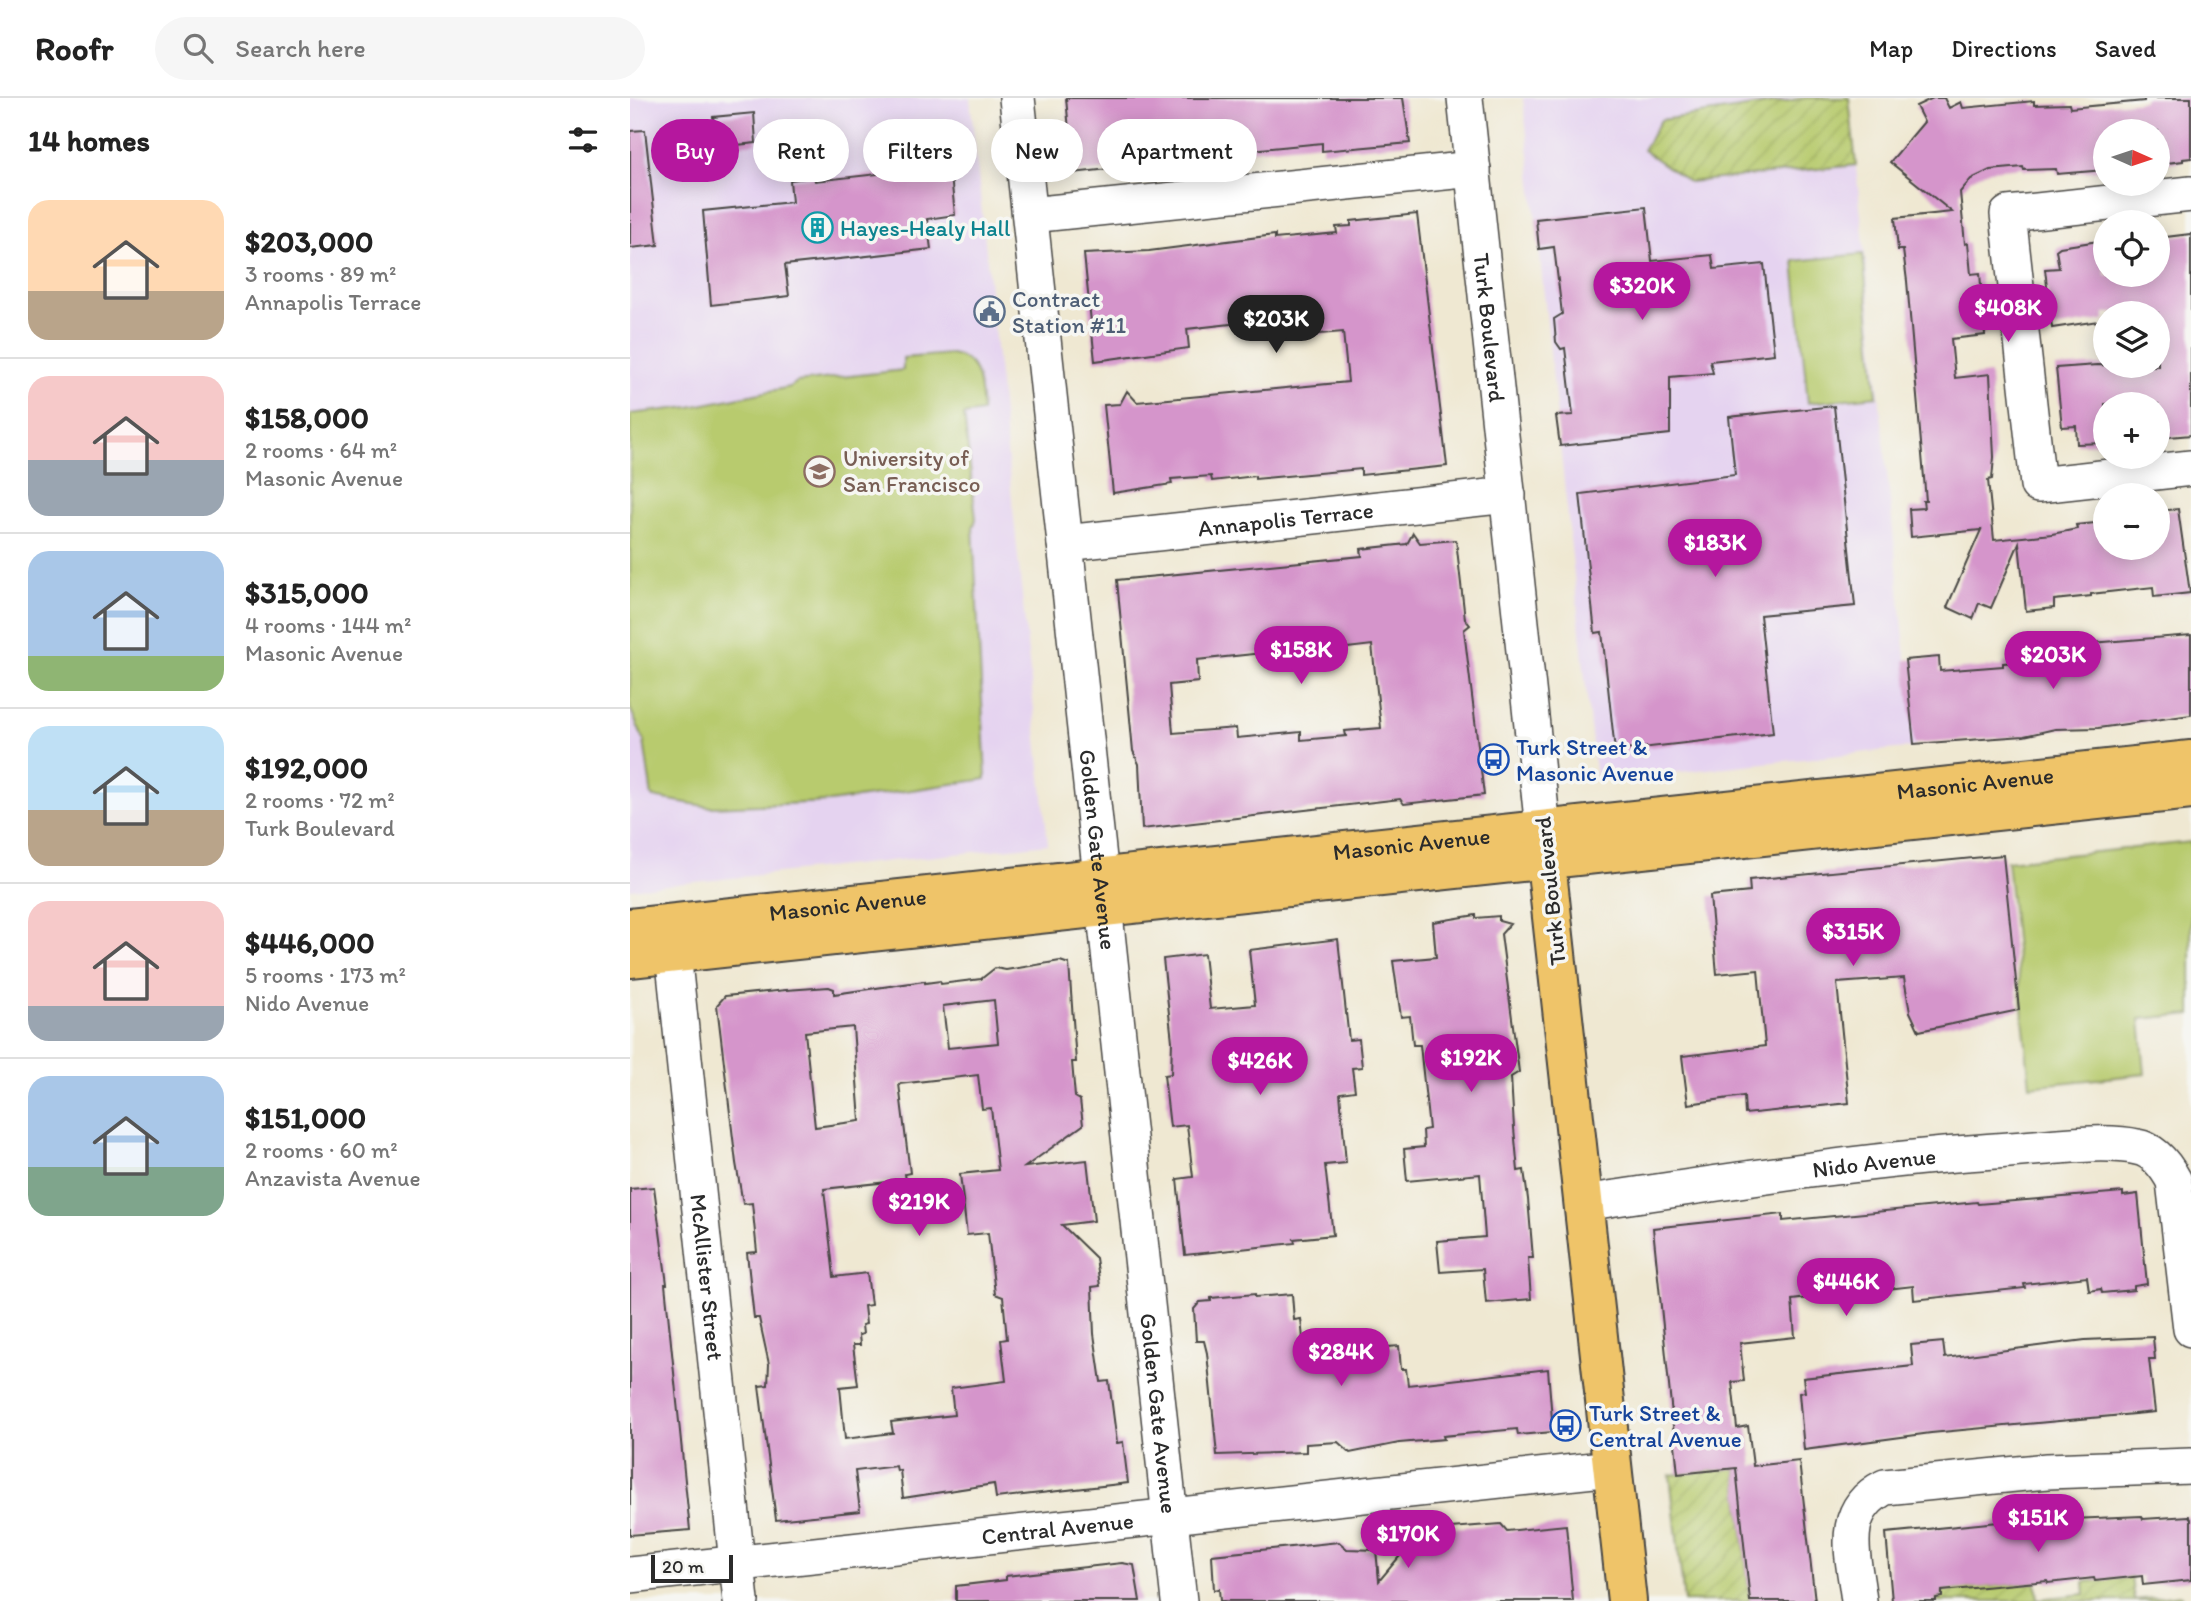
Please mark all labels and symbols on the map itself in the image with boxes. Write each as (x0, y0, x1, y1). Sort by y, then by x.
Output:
north arrow (2093, 119, 2170, 196)
building icon: Hayes-Healy Hall (800, 211, 834, 245)
place label: Hayes-Healy Hall (840, 214, 1011, 242)
street label: Turk Boulevard (1468, 252, 1511, 404)
pin: $320K (1593, 262, 1691, 322)
place label: Contract Station #11 (1012, 285, 1127, 339)
pin: $408K (1959, 285, 2057, 344)
public building icon: Contract Station #11 (972, 295, 1006, 329)
pin: $203K (1227, 296, 1325, 355)
place label: University of San Francisco (843, 444, 980, 498)
school or university icon: University of San Francisco (803, 454, 837, 488)
street label: Annapolis Terrace (1196, 496, 1375, 543)
pin: $183K (1666, 519, 1764, 579)
pin: $158K (1252, 626, 1350, 686)
pin: $203K (2004, 632, 2102, 691)
place label: Turk Street & Masonic Avenue (1516, 733, 1674, 787)
bus stop icon: Turk Street & Masonic Avenue (1476, 743, 1510, 777)
street label: Golden Gate Avenue (1073, 748, 1123, 951)
street label: Masonic Avenue (1895, 761, 2055, 806)
street label: Turk Boulevard (1528, 815, 1572, 967)
street label: Masonic Avenue (1331, 822, 1492, 866)
street label: Masonic Avenue (768, 882, 928, 927)
pin: $315K (1804, 908, 1902, 968)
pin: $192K (1422, 1034, 1520, 1094)
pin: $426K (1211, 1038, 1309, 1097)
street label: Nido Avenue (1811, 1142, 1937, 1184)
pin: $219K (870, 1178, 968, 1238)
street label: McAllister Street (684, 1192, 730, 1362)
pin: $446K (1797, 1258, 1895, 1318)
street label: Golden Gate Avenue (1134, 1312, 1183, 1515)
pin: $284K (1292, 1328, 1390, 1388)
place label: Turk Street & Central Avenue (1589, 1399, 1742, 1453)
bus stop icon: Turk Street & Central Avenue (1549, 1409, 1583, 1443)
pin: $151K (1989, 1494, 2087, 1554)
street label: Central Avenue (980, 1506, 1135, 1551)
pin: $170K (1359, 1510, 1457, 1570)
scale bar (651, 1552, 733, 1584)

